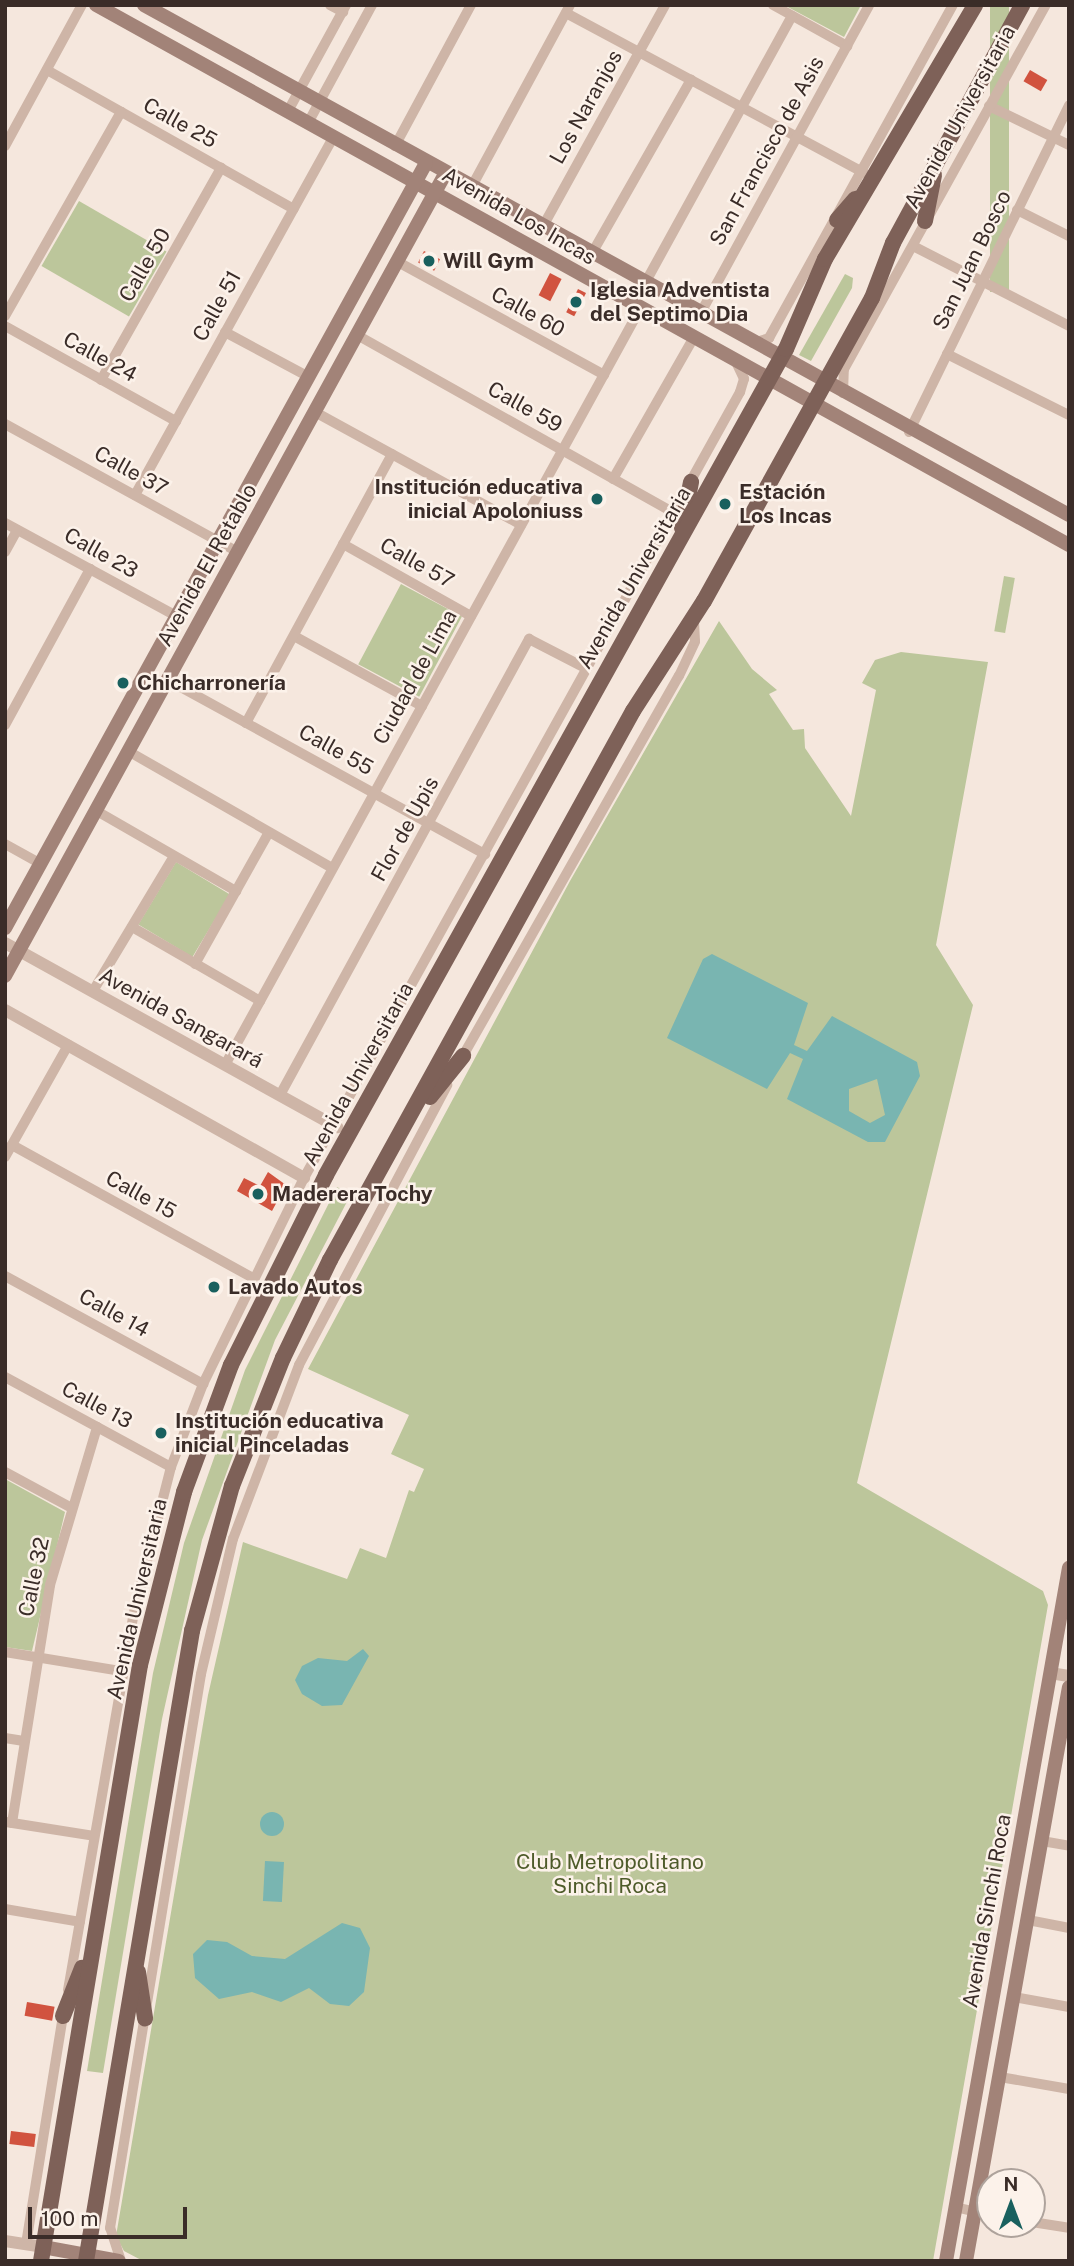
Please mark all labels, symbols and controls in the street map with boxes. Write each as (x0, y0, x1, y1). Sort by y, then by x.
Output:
street label: Avenida Universitaria (899, 21, 1021, 213)
street label: Los Naranjos (544, 46, 628, 168)
street label: San Francisco de Asis (704, 52, 830, 250)
street label: Calle 25 (139, 92, 221, 154)
street label: Avenida Los Incas (438, 162, 600, 270)
street label: San Juan Bosco (927, 186, 1017, 334)
street label: Calle 50 (114, 224, 176, 306)
place label: Will Gym (443, 248, 534, 274)
marker: Will Gym (421, 253, 437, 269)
street label: Calle 51 (187, 266, 247, 346)
place label: Iglesia Adventista del Septimo Dia (590, 277, 770, 327)
street label: Calle 60 (487, 281, 569, 343)
marker: Iglesia Adventista del Septimo Dia (568, 294, 584, 310)
street label: Calle 24 (59, 326, 141, 388)
street label: Calle 59 (483, 376, 567, 438)
street label: Calle 37 (90, 441, 172, 501)
place label: Institución educativa inicial Apoloniuss (374, 474, 583, 524)
street label: Avenida El Retablo (152, 479, 262, 651)
place label: Estación Los Incas (739, 479, 832, 529)
street label: Avenida Universitaria (572, 483, 696, 673)
marker: Institución educativa inicial Apoloniuss (589, 491, 605, 507)
marker: Estación Los Incas (717, 496, 733, 512)
street label: Calle 23 (60, 522, 142, 584)
street label: Calle 57 (376, 532, 458, 594)
street label: Ciudad de Lima (368, 605, 462, 749)
place label: Chicharronería (137, 670, 286, 696)
marker: Chicharronería (115, 675, 131, 691)
street label: Calle 55 (294, 719, 378, 781)
street label: Flor de Upis (366, 772, 444, 886)
street label: Avenida Sangarará (95, 963, 267, 1073)
street label: Avenida Universitaria (297, 978, 419, 1170)
street label: Calle 15 (101, 1165, 181, 1225)
place label: Maderera Tochy (272, 1181, 433, 1207)
marker: Maderera Tochy (250, 1186, 266, 1202)
place label: Lavado Autos (228, 1274, 363, 1300)
marker: Lavado Autos (206, 1279, 222, 1295)
street label: Calle 14 (74, 1283, 154, 1343)
street label: Calle 13 (57, 1376, 137, 1434)
place label: Institución educativa inicial Pinceladas (175, 1408, 384, 1458)
marker: Institución educativa inicial Pinceladas (153, 1425, 169, 1441)
street label: Avenida Universitaria (102, 1496, 172, 1702)
street label: Calle 32 (13, 1535, 55, 1619)
street label: Avenida Sinchi Roca (958, 1812, 1016, 2010)
park label: Club Metropolitano Sinchi Roca (516, 1849, 704, 1899)
north arrow (976, 2168, 1046, 2238)
text: N (1004, 2173, 1018, 2195)
scale bar (32, 2192, 191, 2236)
text: 100 m (41, 2206, 98, 2231)

